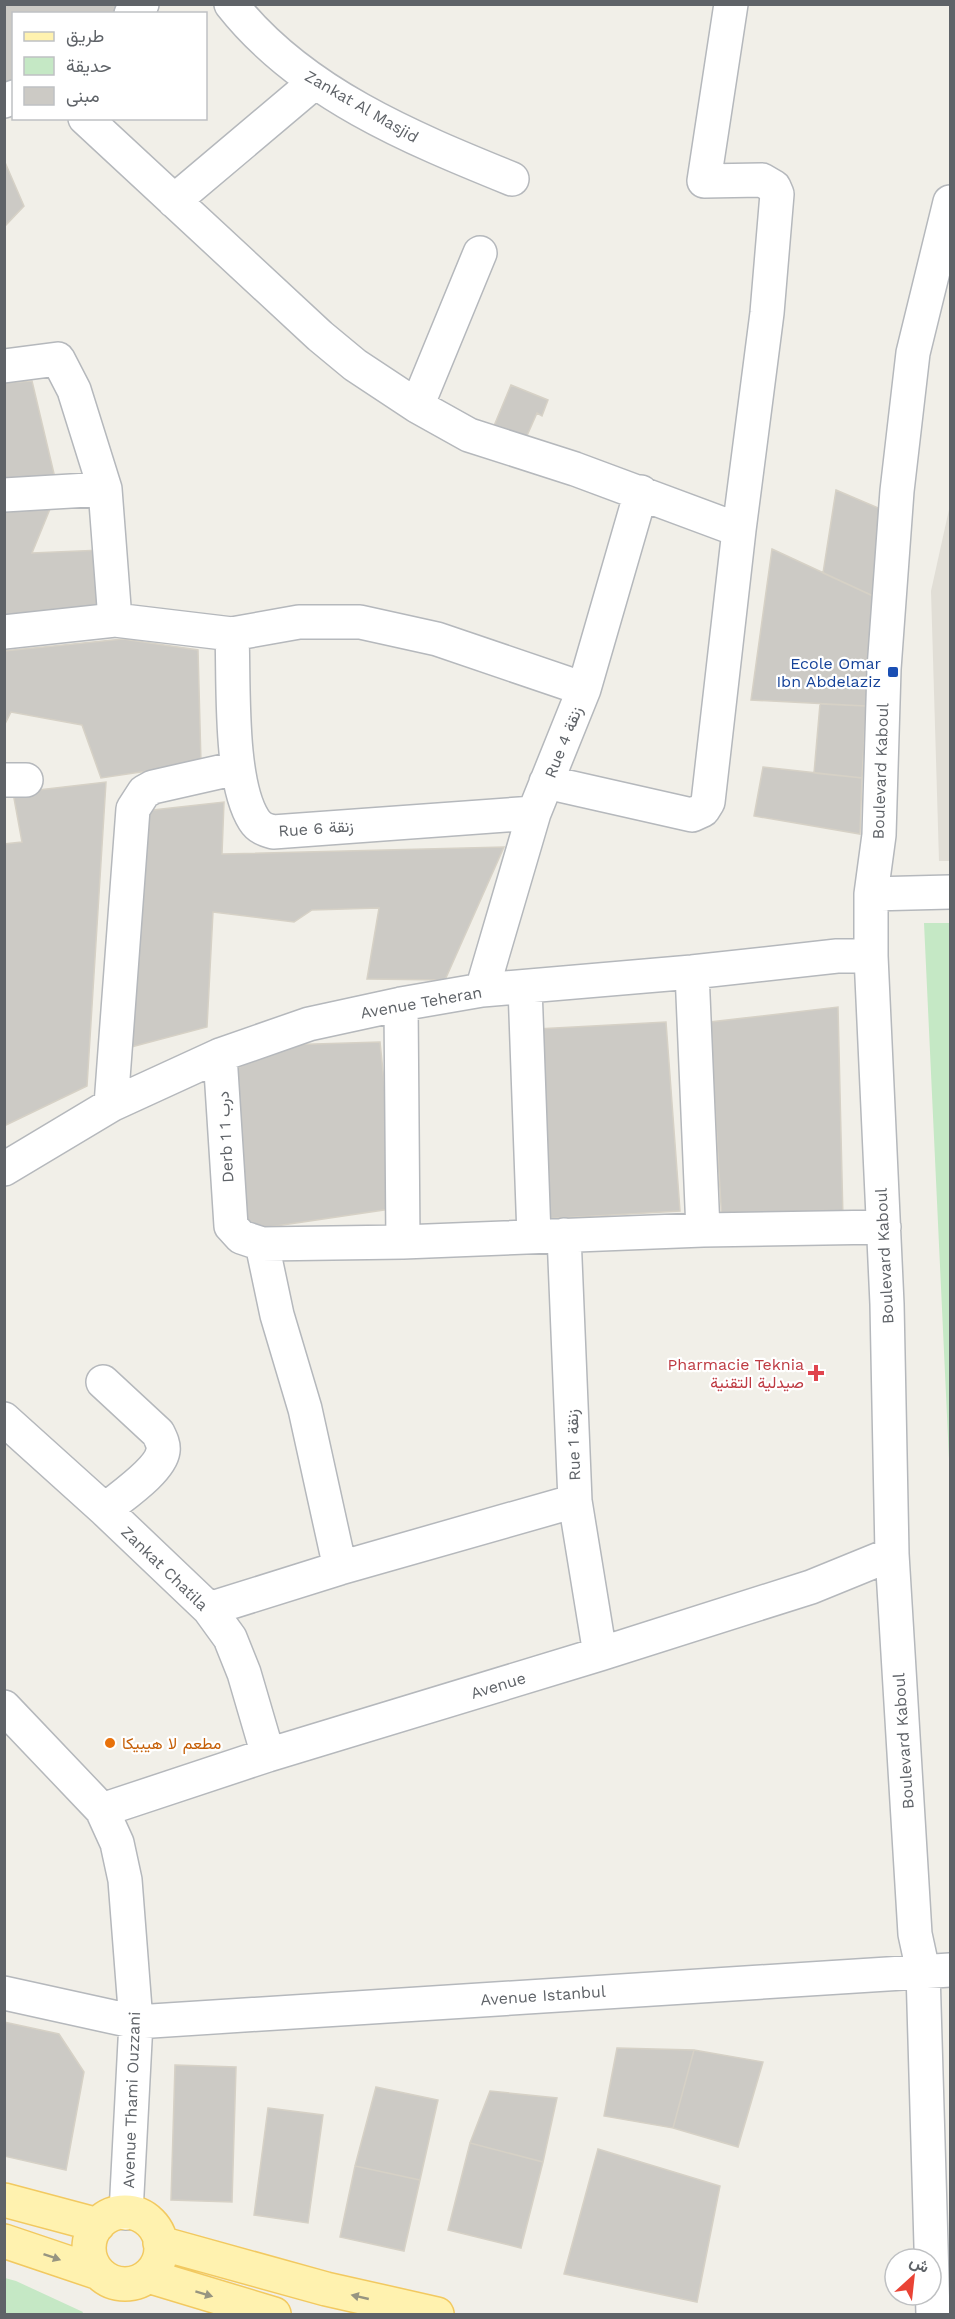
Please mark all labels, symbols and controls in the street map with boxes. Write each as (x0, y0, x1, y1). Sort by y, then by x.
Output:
legend (12, 12, 207, 120)
text: طريق (66, 25, 104, 47)
text: حديقة (66, 55, 112, 76)
street label: Zankat Al Masjid (301, 66, 422, 147)
text: مبنى (66, 85, 100, 107)
place label: Ecole Omar Ibn Abdelaziz (776, 654, 881, 691)
marker: Ecole Omar Ibn Abdelaziz (886, 665, 900, 679)
street label: Boulevard Kaboul (869, 702, 892, 840)
street label: Rue 4 زنقة (541, 704, 587, 781)
street label: Rue 6 زنقة (278, 816, 354, 842)
street label: Avenue Teheran (359, 982, 483, 1023)
street label: Derb 1 درب 1 (214, 1091, 238, 1183)
street label: Boulevard Kaboul (871, 1187, 898, 1325)
place label: Pharmacie Teknia صيدلية التقنية (668, 1355, 804, 1392)
marker: Pharmacie Teknia صيدلية التقنية (809, 1366, 823, 1380)
street label: Rue 1 زنقة (563, 1409, 585, 1481)
street label: Zankat Chatila (117, 1522, 212, 1615)
street label: Avenue (468, 1668, 528, 1703)
street label: Boulevard Kaboul (889, 1672, 918, 1810)
place label: مطعم لا هيبيكا (122, 1734, 221, 1754)
marker: مطعم لا هيبيكا (103, 1736, 117, 1750)
street label: Avenue Istanbul (480, 1982, 606, 2009)
street label: Avenue Thami Ouzzani (119, 2011, 144, 2189)
north arrow (883, 2247, 943, 2307)
text: ش (907, 2251, 932, 2277)
one-way arrow (43, 2253, 61, 2263)
one-way arrow (195, 2290, 213, 2299)
one-way arrow (350, 2292, 369, 2302)

